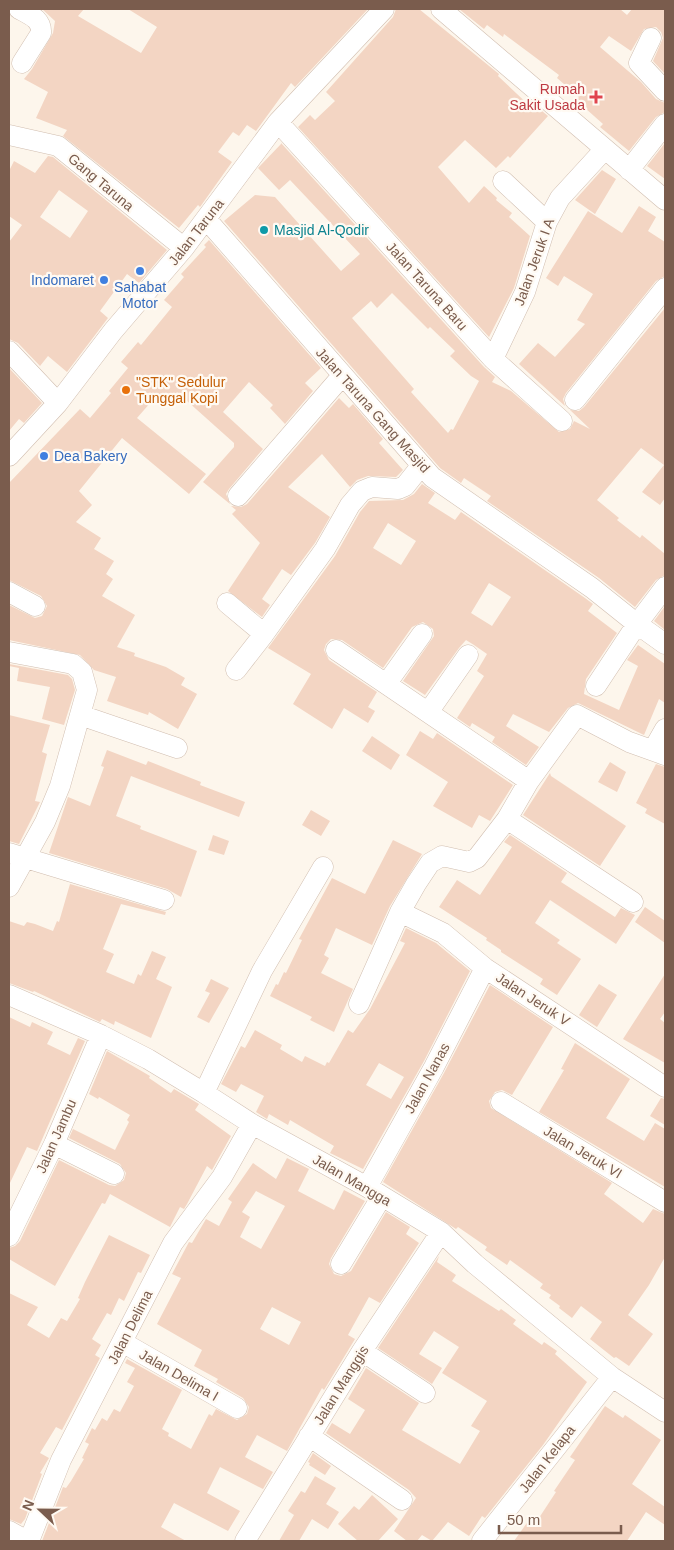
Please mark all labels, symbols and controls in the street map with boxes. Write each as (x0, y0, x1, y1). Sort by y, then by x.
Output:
place label: Rumah Sakit Usada (510, 81, 585, 113)
marker: Rumah Sakit Usada (589, 90, 603, 104)
street label: Gang Taruna (65, 150, 137, 214)
street label: Jalan Taruna (165, 195, 227, 268)
street label: Jalan Jeruk I A (511, 215, 557, 308)
place label: Masjid Al-Qodir (274, 222, 369, 238)
marker: Masjid Al-Qodir (258, 224, 270, 236)
street label: Jalan Taruna Baru (383, 239, 471, 333)
marker: Sahabat Motor (134, 265, 146, 277)
place label: Indomaret (31, 272, 94, 288)
marker: Indomaret (98, 274, 110, 286)
place label: Sahabat Motor (114, 279, 166, 311)
street label: Jalan Taruna Gang Masjid (313, 344, 433, 476)
place label: "STK" Sedulur Tunggal Kopi (136, 374, 226, 406)
marker: "STK" Sedulur Tunggal Kopi (120, 384, 132, 396)
place label: Dea Bakery (54, 448, 127, 464)
marker: Dea Bakery (38, 450, 50, 462)
street label: Jalan Jeruk V (493, 969, 573, 1029)
street label: Jalan Nanas (401, 1040, 453, 1116)
street label: Jalan Jambu (33, 1096, 79, 1176)
street label: Jalan Jeruk VI (541, 1122, 625, 1182)
street label: Jalan Mangga (310, 1151, 394, 1209)
street label: Jalan Delima (104, 1287, 156, 1367)
street label: Jalan Manggis (310, 1342, 372, 1428)
street label: Jalan Delima I (137, 1346, 221, 1404)
street label: Jalan Kelapa (516, 1422, 578, 1496)
north arrow (15, 1485, 65, 1535)
text: N (19, 1497, 37, 1513)
scale bar (499, 1502, 622, 1534)
text: 50 m (507, 1511, 540, 1528)

